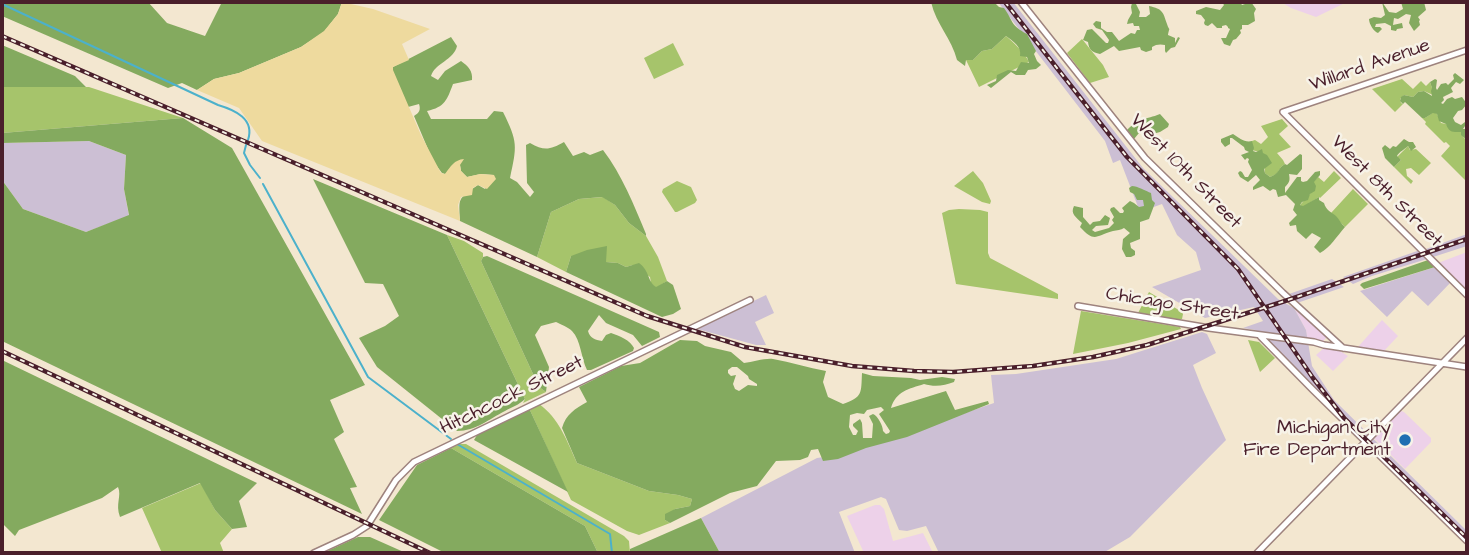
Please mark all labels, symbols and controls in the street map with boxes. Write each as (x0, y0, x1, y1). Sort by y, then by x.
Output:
street label: Willard Avenue (1307, 35, 1433, 97)
street label: West 10th Street (1124, 110, 1246, 234)
street label: West 8th Street (1325, 131, 1447, 253)
street label: Chicago Street (1104, 283, 1240, 327)
street label: Hitchcock Street (437, 352, 587, 440)
place label: Michigan City Fire Department (1243, 418, 1391, 462)
marker: Michigan City Fire Department (1397, 432, 1413, 448)

